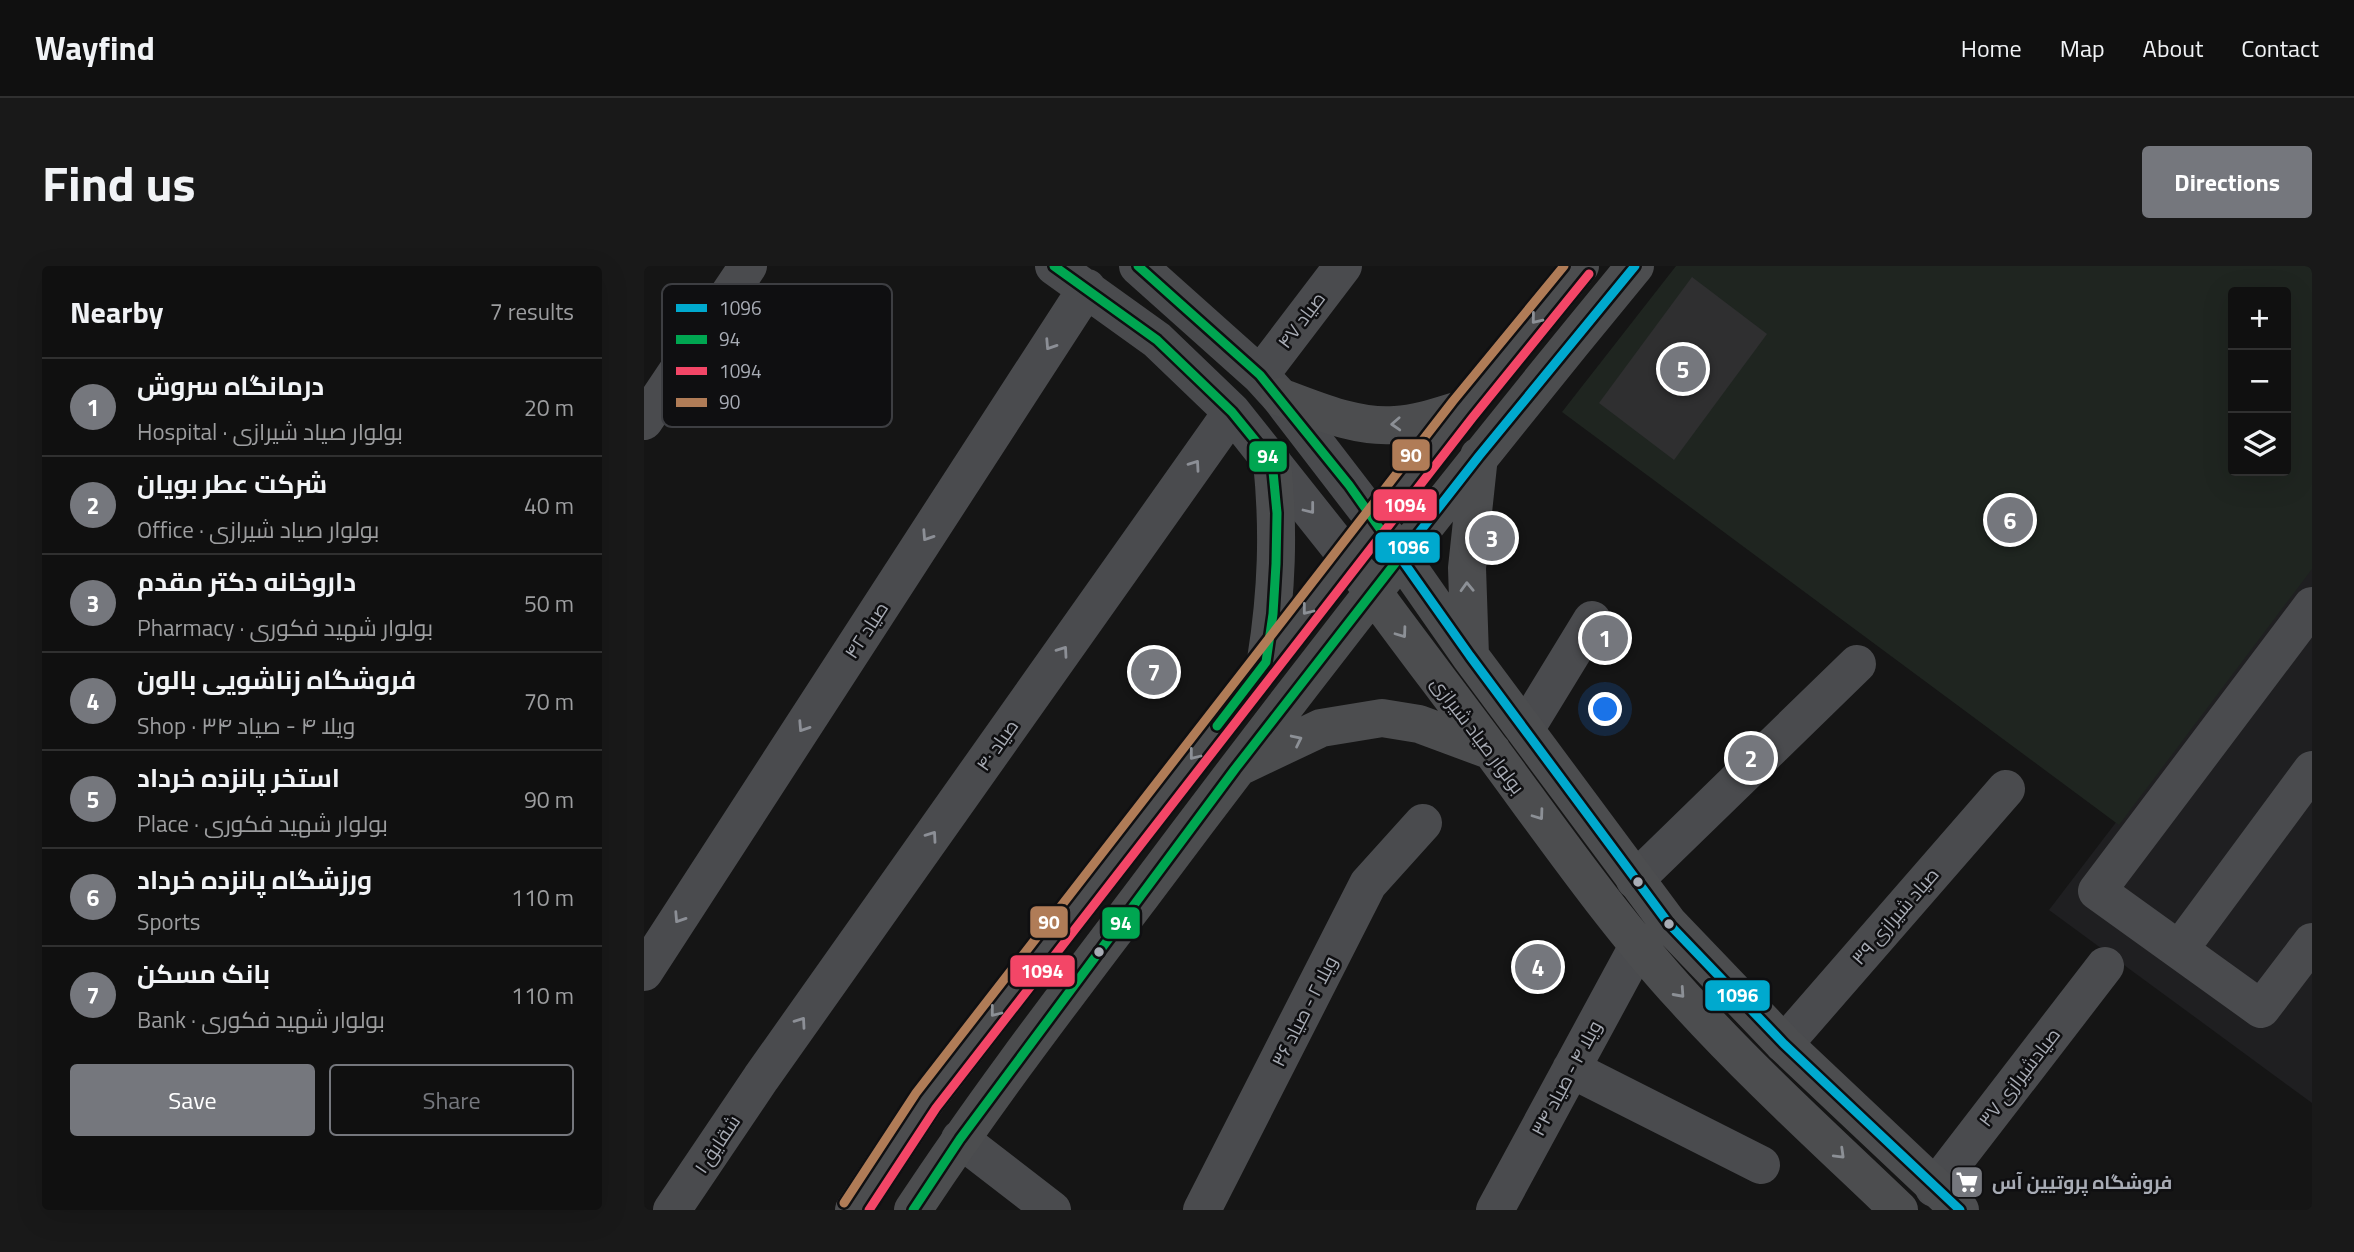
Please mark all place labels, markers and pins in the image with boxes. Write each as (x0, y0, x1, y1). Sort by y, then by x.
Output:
pin: 5 (1660, 343, 1706, 395)
pin: 6 (1987, 494, 2033, 546)
pin: 3 (1469, 512, 1515, 564)
pin: 1 (1582, 612, 1628, 664)
pin: 7 (1131, 646, 1177, 698)
pin: 2 (1728, 732, 1774, 784)
unlabelled marker (1631, 875, 1645, 889)
unlabelled marker (1662, 917, 1676, 931)
pin: 4 (1515, 941, 1561, 993)
unlabelled marker (1092, 945, 1106, 959)
supermarket icon: فروشگاه پروتیین آس (1948, 1163, 1986, 1201)
place label: فروشگاه پروتیین آس (1992, 1167, 2172, 1196)

